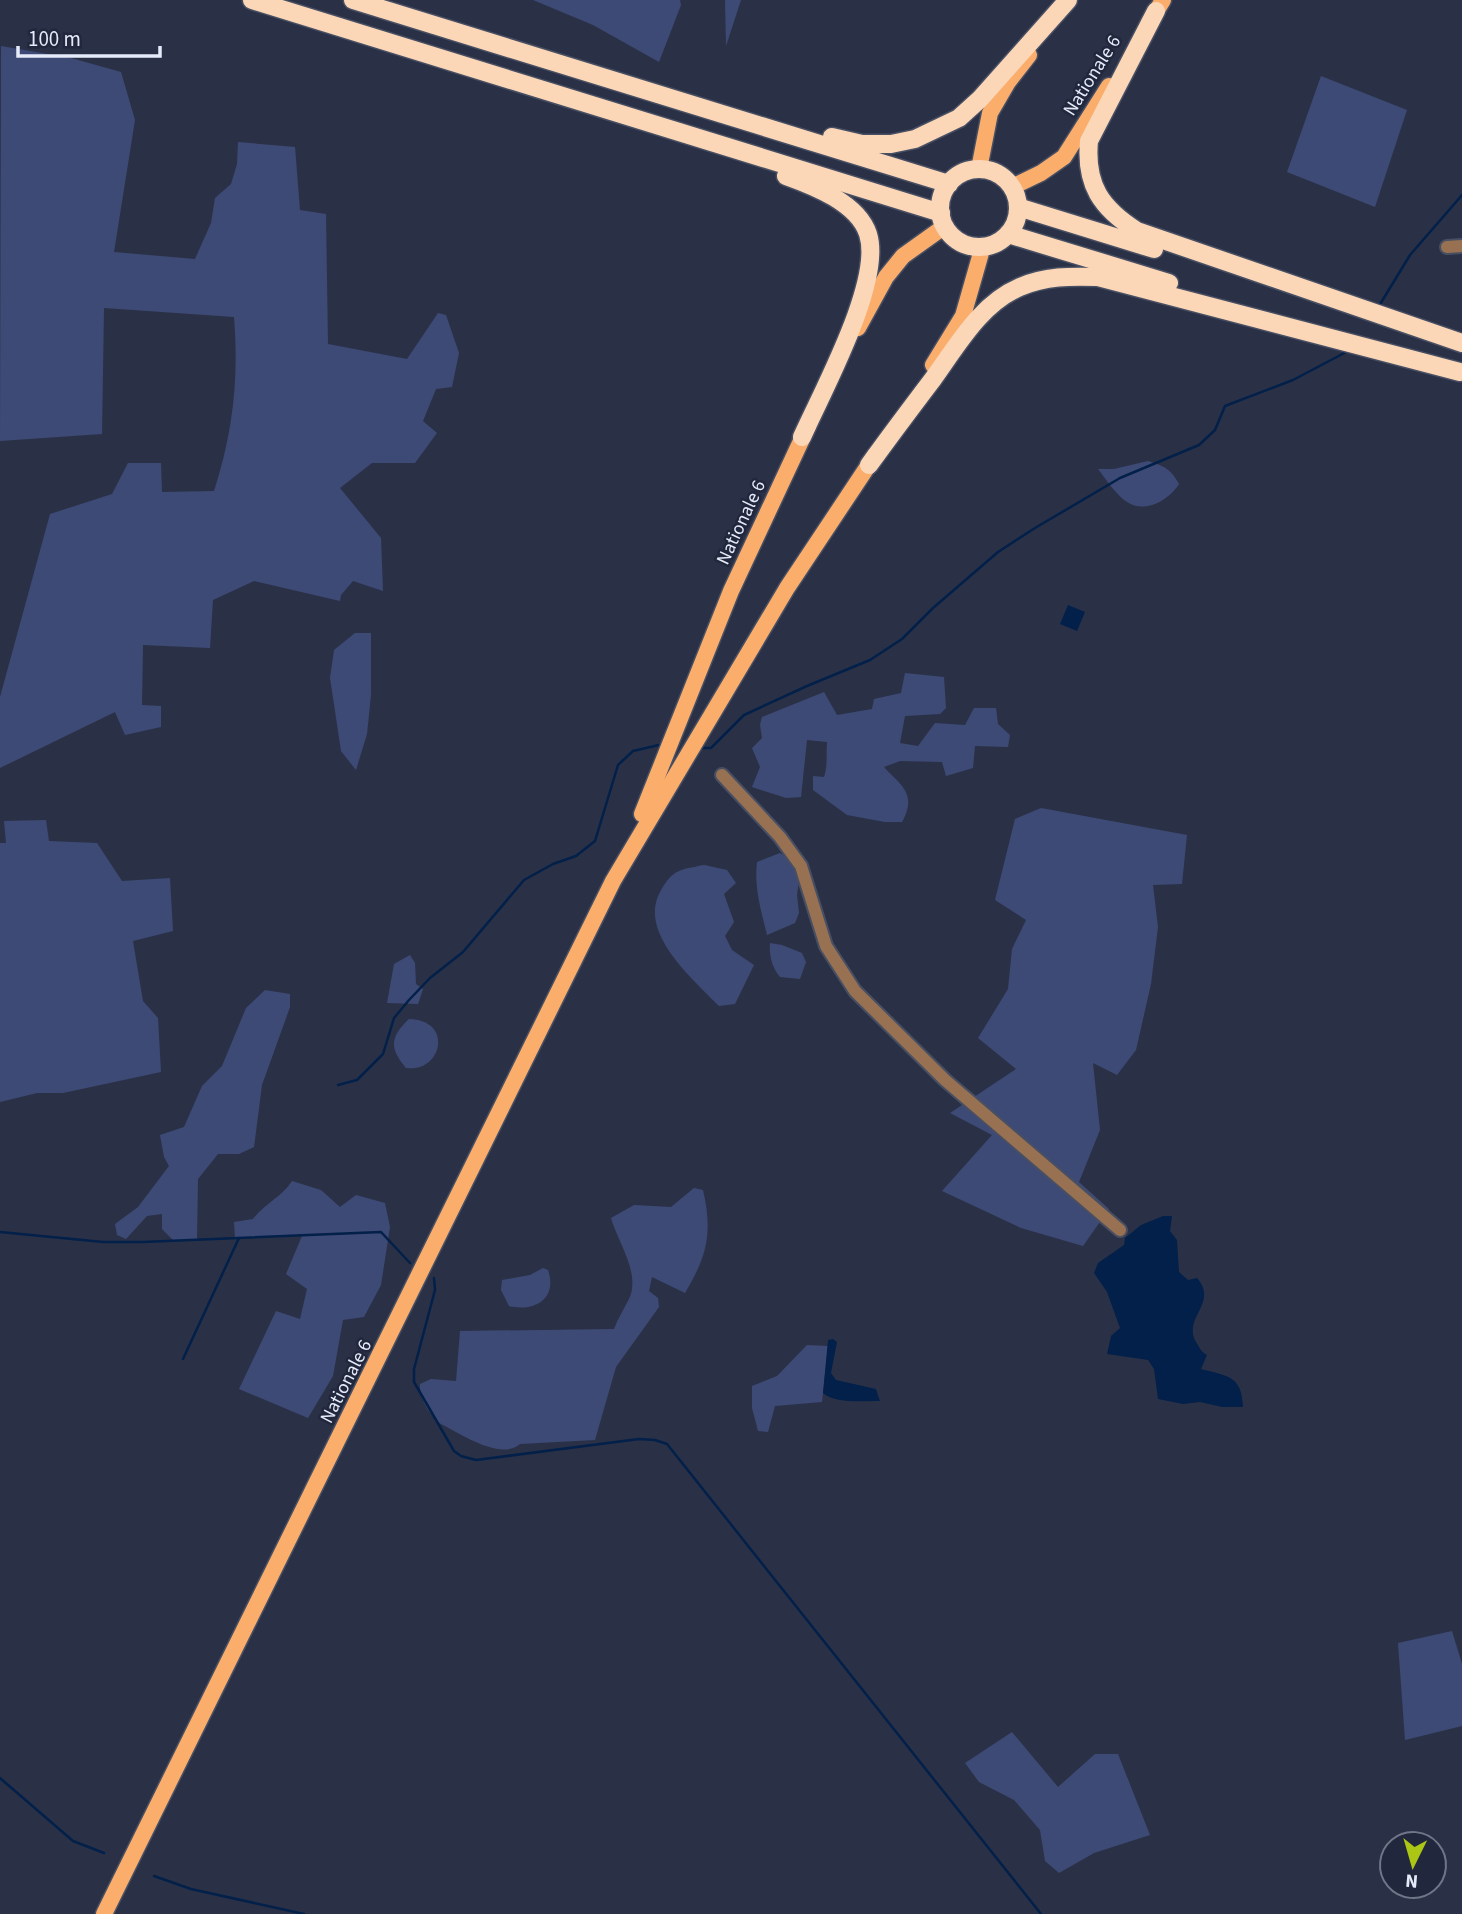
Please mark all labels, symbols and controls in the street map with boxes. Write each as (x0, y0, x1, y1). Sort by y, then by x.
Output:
scale bar (18, 14, 159, 58)
text: 100 m (28, 24, 81, 54)
street label: Nationale 6 (1057, 30, 1128, 121)
street label: Nationale 6 (710, 476, 773, 569)
street label: Nationale 6 (314, 1335, 379, 1428)
north arrow (1378, 1830, 1448, 1900)
text: N (1404, 1866, 1419, 1894)

